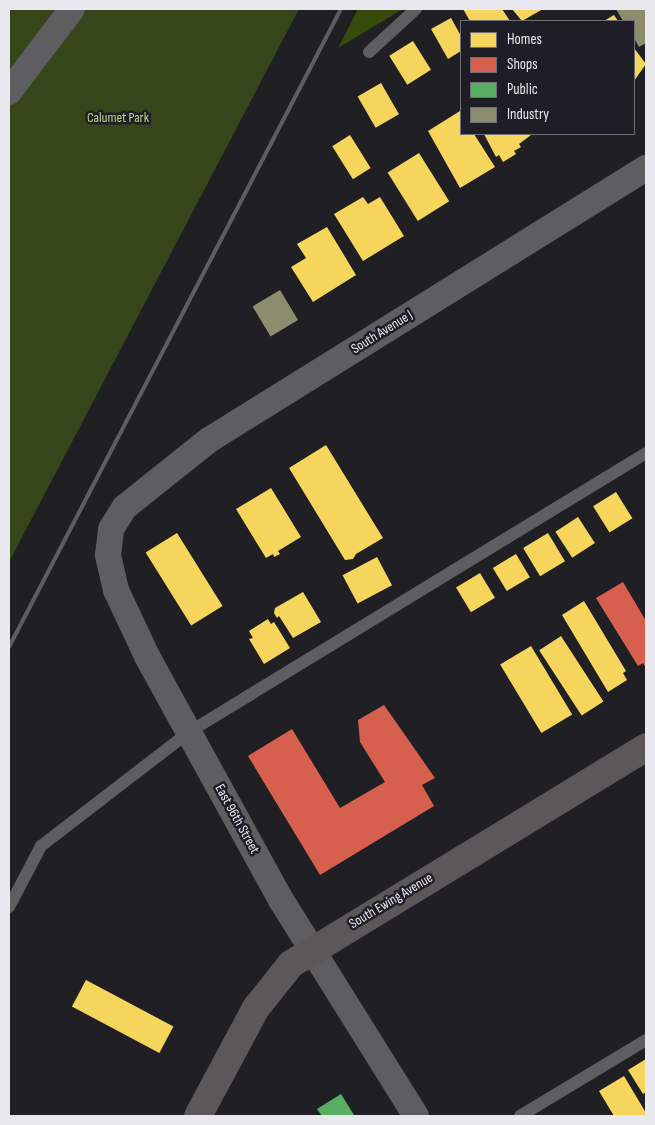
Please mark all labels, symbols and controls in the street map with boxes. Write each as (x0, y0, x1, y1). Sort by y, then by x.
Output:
legend (460, 20, 635, 135)
text: Homes (507, 30, 542, 49)
text: Shops (507, 55, 538, 74)
text: Public (507, 80, 538, 99)
text: Industry (507, 105, 549, 124)
park label: Calumet Park (87, 110, 149, 126)
street label: South Avenue J (348, 306, 416, 358)
street label: East 96th Street (211, 781, 263, 857)
street label: South Ewing Avenue (346, 869, 436, 933)

